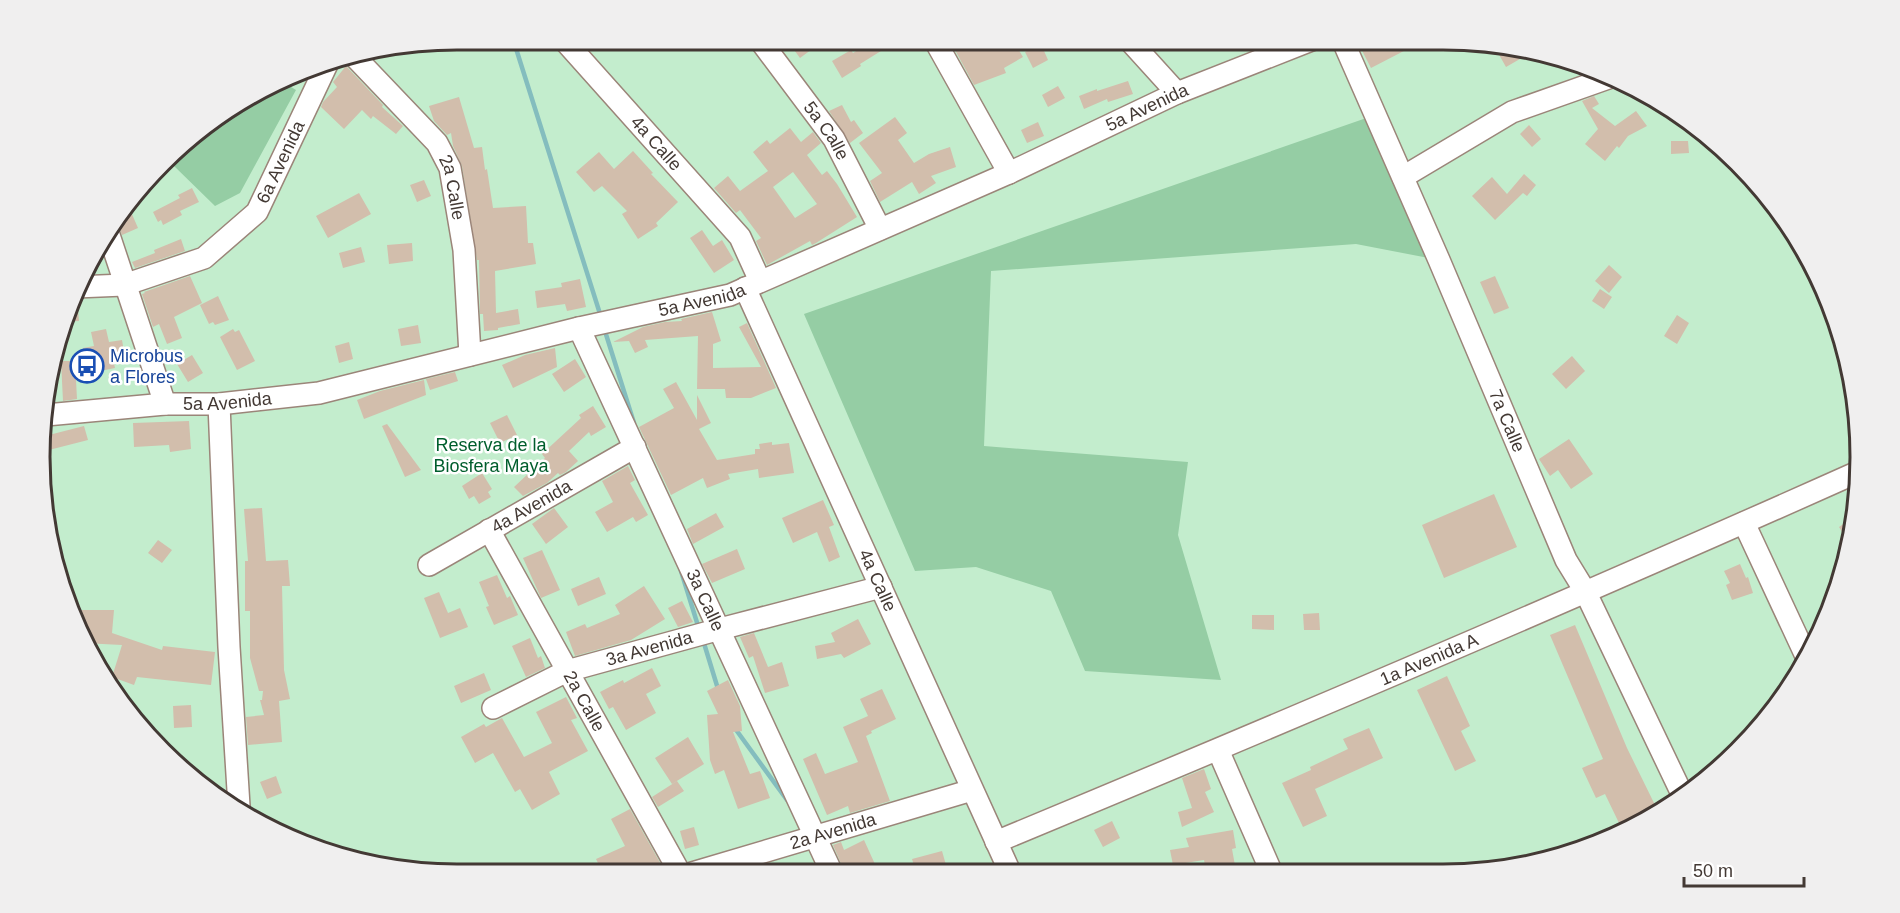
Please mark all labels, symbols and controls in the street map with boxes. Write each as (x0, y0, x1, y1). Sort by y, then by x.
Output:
street label: 5a Avenida (1103, 79, 1192, 135)
street label: 5a Calle (800, 98, 853, 163)
street label: 4a Calle (627, 112, 686, 175)
street label: 6a Avenida (253, 117, 309, 206)
street label: 2a Calle (435, 151, 469, 222)
street label: 5a Avenida (656, 279, 749, 320)
place label: Microbus a Flores (110, 346, 183, 387)
bus stop icon: Microbus a Flores (69, 348, 105, 384)
street label: 7a Calle (1485, 387, 1529, 455)
street label: 5a Avenida (183, 388, 274, 414)
park label: Reserva de la Biosfera Maya (433, 435, 550, 476)
street label: 4a Avenida (488, 475, 576, 537)
street label: 4a Calle (855, 546, 900, 615)
street label: 3a Calle (682, 566, 728, 634)
street label: 3a Avenida (604, 627, 696, 670)
street label: 1a Avenida A (1377, 630, 1481, 689)
street label: 2a Calle (560, 668, 609, 735)
street label: 2a Avenida (788, 809, 879, 853)
scale bar (1684, 850, 1804, 888)
text: 50 m (1693, 861, 1733, 881)

